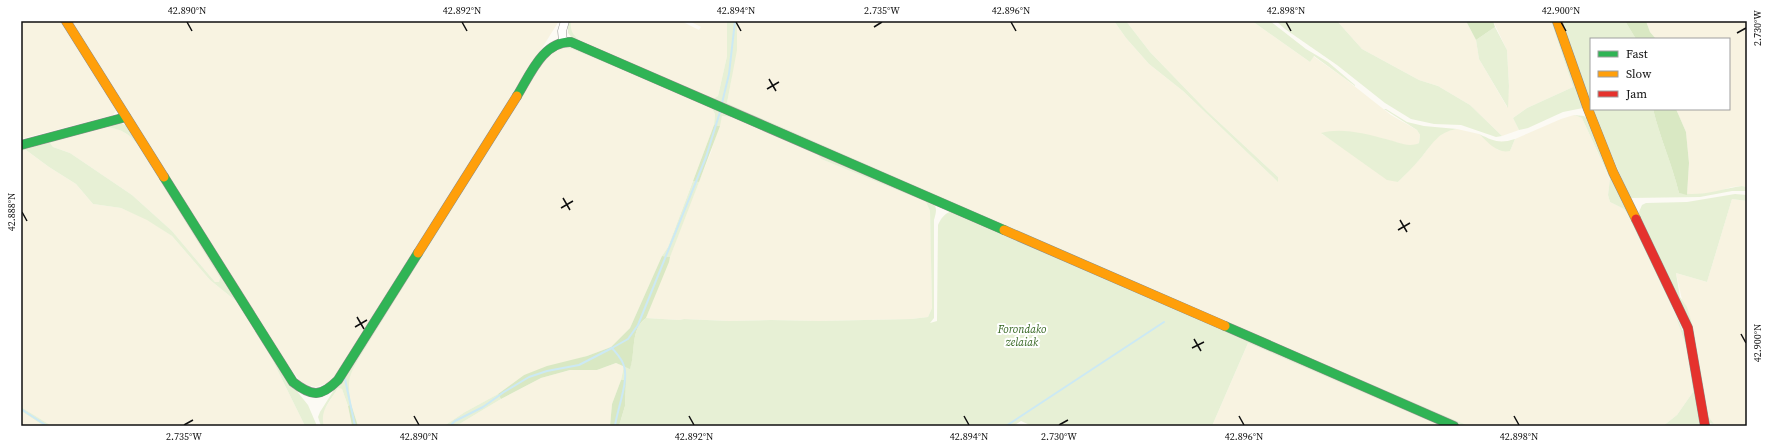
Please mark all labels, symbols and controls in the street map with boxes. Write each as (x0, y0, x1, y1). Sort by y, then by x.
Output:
text: 42.890°N (168, 4, 206, 17)
text: 42.892°N (443, 4, 481, 17)
text: 42.894°N (717, 4, 755, 17)
text: 2.735°W (864, 4, 900, 17)
text: 42.896°N (992, 4, 1030, 17)
text: 42.898°N (1267, 4, 1305, 17)
text: 42.900°N (1542, 4, 1580, 17)
text: 2.730°W (1751, 10, 1764, 46)
legend (1590, 38, 1730, 110)
text: Fast (1626, 46, 1648, 62)
text: Slow (1626, 66, 1652, 82)
text: Jam (1625, 86, 1647, 102)
text: 42.888°N (5, 193, 18, 231)
park label: Forondako zelaiak (997, 322, 1047, 350)
text: 42.900°N (1751, 324, 1764, 362)
text: 2.735°W (166, 430, 202, 443)
text: 42.890°N (400, 430, 438, 443)
text: 42.892°N (675, 430, 713, 443)
text: 42.894°N (950, 430, 988, 443)
text: 2.730°W (1041, 430, 1077, 443)
text: 42.896°N (1225, 430, 1263, 443)
text: 42.898°N (1500, 430, 1538, 443)

